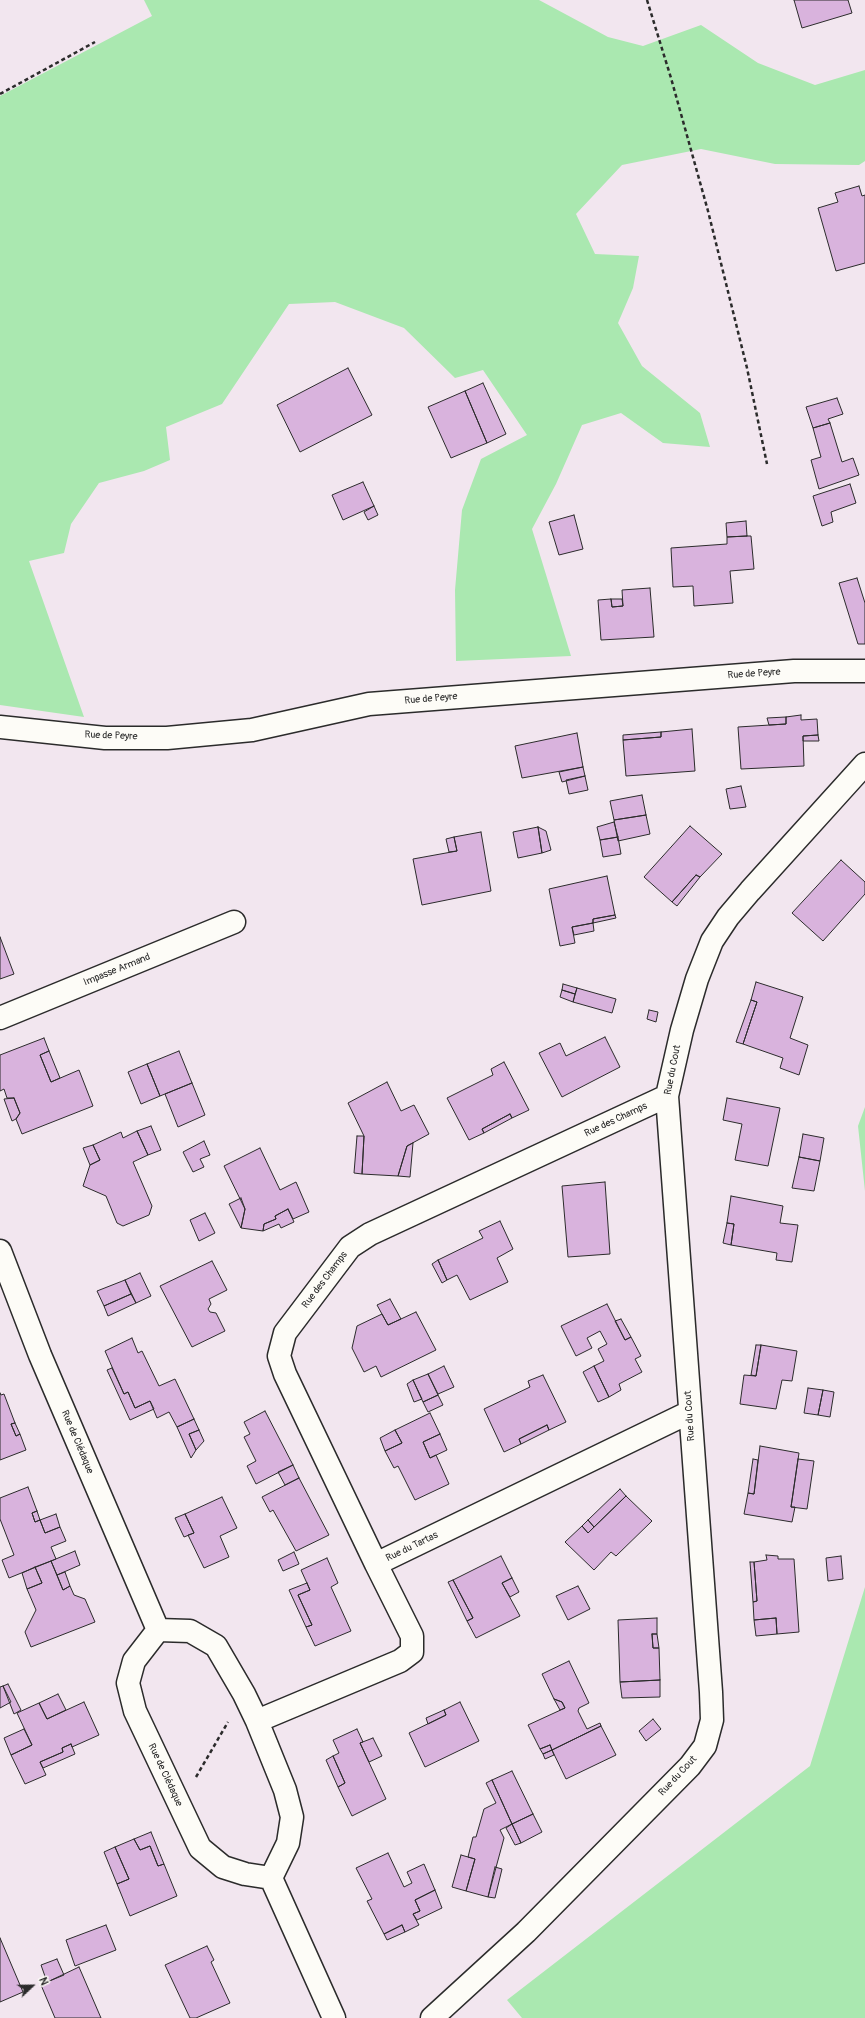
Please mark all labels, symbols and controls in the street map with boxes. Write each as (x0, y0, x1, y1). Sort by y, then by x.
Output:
street label: Rue de Peyre (727, 666, 781, 682)
street label: Rue de Peyre (404, 691, 458, 707)
street label: Rue de Peyre (84, 729, 138, 743)
street label: Impasse Armand (82, 951, 152, 989)
street label: Rue du Cout (662, 1044, 684, 1096)
street label: Rue des Champs (583, 1100, 649, 1140)
street label: Rue des Champs (300, 1249, 350, 1311)
street label: Rue du Cout (682, 1390, 698, 1442)
street label: Rue de Clédaque (58, 1408, 96, 1476)
street label: Rue du Tartas (384, 1529, 440, 1565)
street label: Rue de Clédaque (145, 1742, 185, 1808)
street label: Rue du Cout (656, 1753, 700, 1799)
north arrow (12, 1966, 52, 2006)
text: N (36, 1975, 51, 1987)

